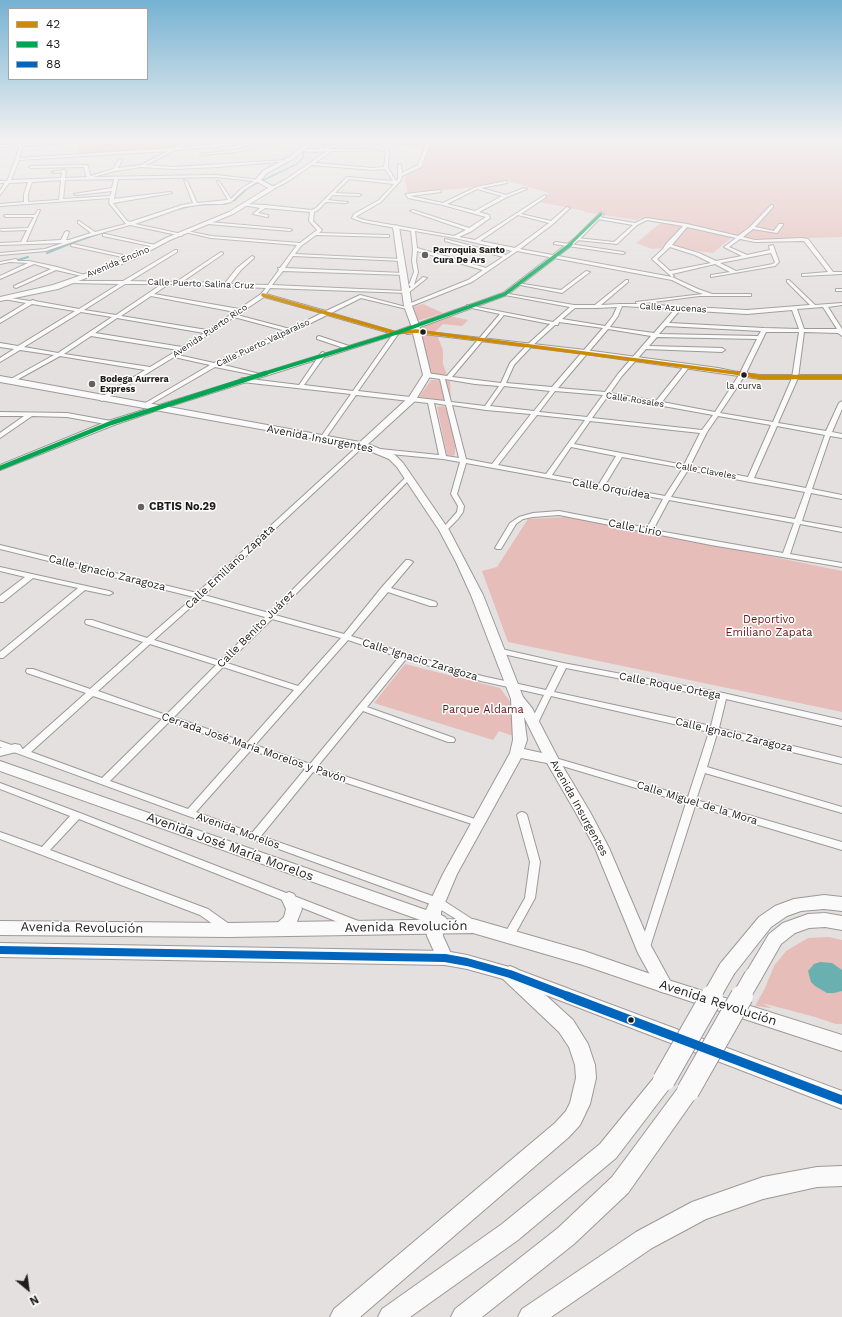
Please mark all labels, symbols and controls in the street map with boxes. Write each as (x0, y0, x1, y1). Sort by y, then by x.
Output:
legend (8, 8, 148, 80)
text: 42 (46, 17, 60, 31)
text: 43 (46, 37, 60, 51)
text: 88 (46, 57, 61, 71)
street label: Avenida Encino (85, 244, 151, 280)
place label: Parroquia Santo Cura De Ars (433, 245, 505, 266)
marker: Parroquia Santo Cura De Ars (420, 250, 430, 260)
street label: Calle Puerto Salina Cruz (147, 277, 255, 291)
street label: Calle Azucenas (639, 301, 707, 315)
street label: Avenida Puerto Rico (171, 302, 249, 360)
street label: Calle Puerto Valparaíso (215, 317, 311, 369)
unlabelled marker (418, 327, 428, 337)
marker: la curva (739, 370, 749, 380)
place label: Bodega Aurrera Express (100, 374, 169, 395)
marker: Bodega Aurrera Express (87, 379, 97, 389)
place label: la curva (727, 381, 761, 391)
street label: Calle Rosales (605, 390, 665, 410)
street label: Avenida Insurgentes (266, 422, 374, 456)
street label: Calle Claveles (675, 460, 737, 482)
street label: Calle Orquídea (571, 476, 651, 502)
place label: CBTIS No.29 (149, 500, 216, 514)
marker: CBTIS No.29 (136, 502, 146, 512)
street label: Calle Lirio (607, 516, 663, 540)
street label: Calle Emiliano Zapata (182, 522, 278, 612)
street label: Calle Ignacio Zaragoza (47, 552, 167, 594)
street label: Calle Benito Juárez (214, 587, 298, 671)
park label: Deportivo Emiliano Zapata (726, 613, 812, 639)
street label: Calle Ignacio Zaragoza (361, 636, 479, 684)
street label: Calle Roque Ortega (618, 670, 722, 702)
park label: Parque Aldama (442, 703, 524, 717)
street label: Cerrada José María Morelos y Pavón (160, 710, 348, 786)
street label: Calle Ignacio Zaragoza (674, 715, 794, 755)
street label: Avenida Insurgentes (547, 758, 611, 858)
street label: Calle Miguel de la Mora (635, 778, 759, 828)
street label: Avenida José María Morelos (144, 809, 316, 885)
street label: Avenida Morelos (194, 810, 282, 852)
street label: Avenida Revolución (345, 918, 467, 936)
street label: Avenida Revolución (21, 919, 143, 937)
street label: Avenida Revolución (657, 977, 779, 1029)
unlabelled marker (626, 1015, 636, 1025)
north arrow (8, 1269, 48, 1309)
text: N (27, 1292, 41, 1308)

